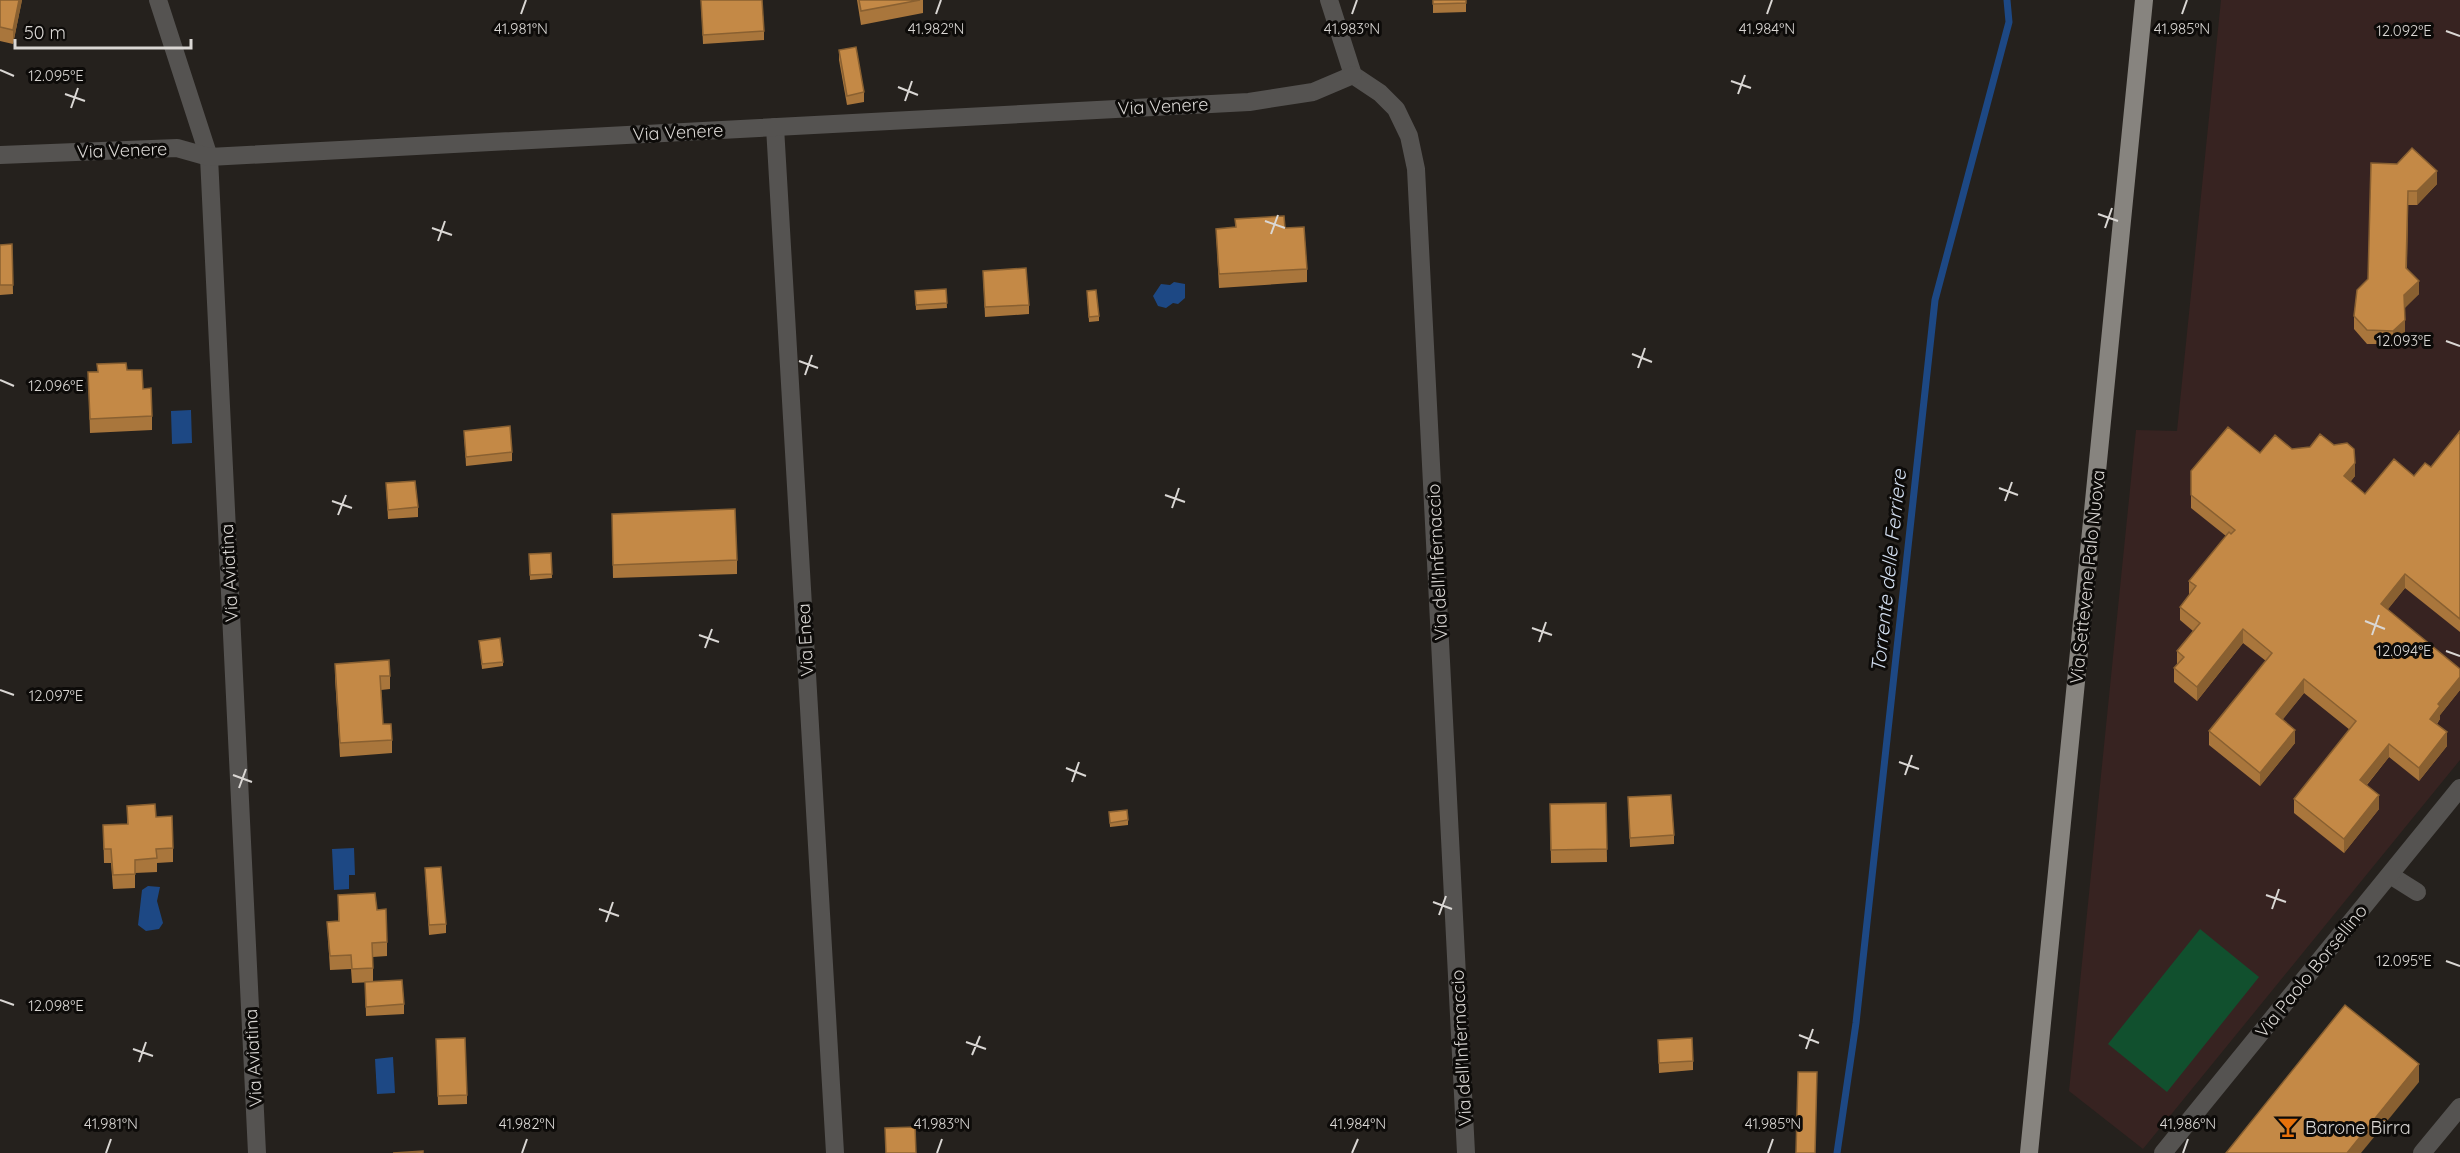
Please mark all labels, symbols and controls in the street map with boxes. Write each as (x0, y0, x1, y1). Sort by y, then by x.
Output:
scale bar (15, 12, 190, 50)
text: 41.981°N (494, 19, 548, 38)
text: 41.982°N (908, 19, 964, 38)
text: 41.983°N (1324, 19, 1380, 38)
text: 41.984°N (1739, 19, 1795, 38)
text: 41.985°N (2154, 19, 2210, 38)
text: 50 m (24, 21, 66, 44)
text: 12.092°E (2376, 21, 2432, 40)
text: 12.095°E (28, 66, 84, 85)
street label: Via Venere (1117, 92, 1209, 120)
street label: Via Venere (632, 118, 724, 146)
street label: Via Venere (76, 137, 168, 163)
text: 12.093°E (2376, 331, 2432, 350)
text: 12.096°E (28, 376, 84, 395)
water label: Torrente delle Ferriere (1865, 468, 1911, 674)
street label: Via Settevene Palo Nuova (2064, 469, 2110, 685)
street label: Via dell'Infernaccio (1421, 483, 1453, 641)
street label: Via Aviatina (215, 523, 243, 623)
street label: Via Enea (792, 603, 818, 677)
text: 12.094°E (2376, 641, 2432, 660)
text: 12.097°E (29, 686, 83, 705)
street label: Via Paolo Borsellino (2250, 900, 2372, 1042)
text: 12.095°E (2376, 951, 2432, 970)
street label: Via dell'Infernaccio (1445, 969, 1477, 1127)
text: 12.098°E (28, 996, 84, 1015)
street label: Via Aviatina (239, 1008, 267, 1108)
text: 41.981°N (84, 1114, 138, 1133)
text: 41.982°N (499, 1114, 555, 1133)
text: 41.983°N (914, 1114, 970, 1133)
text: 41.984°N (1330, 1114, 1386, 1133)
text: 41.985°N (1745, 1114, 1801, 1133)
text: 41.986°N (2160, 1114, 2216, 1133)
bar icon: Barone Birra (2276, 1115, 2300, 1139)
place label: Barone Birra (2305, 1116, 2411, 1139)

